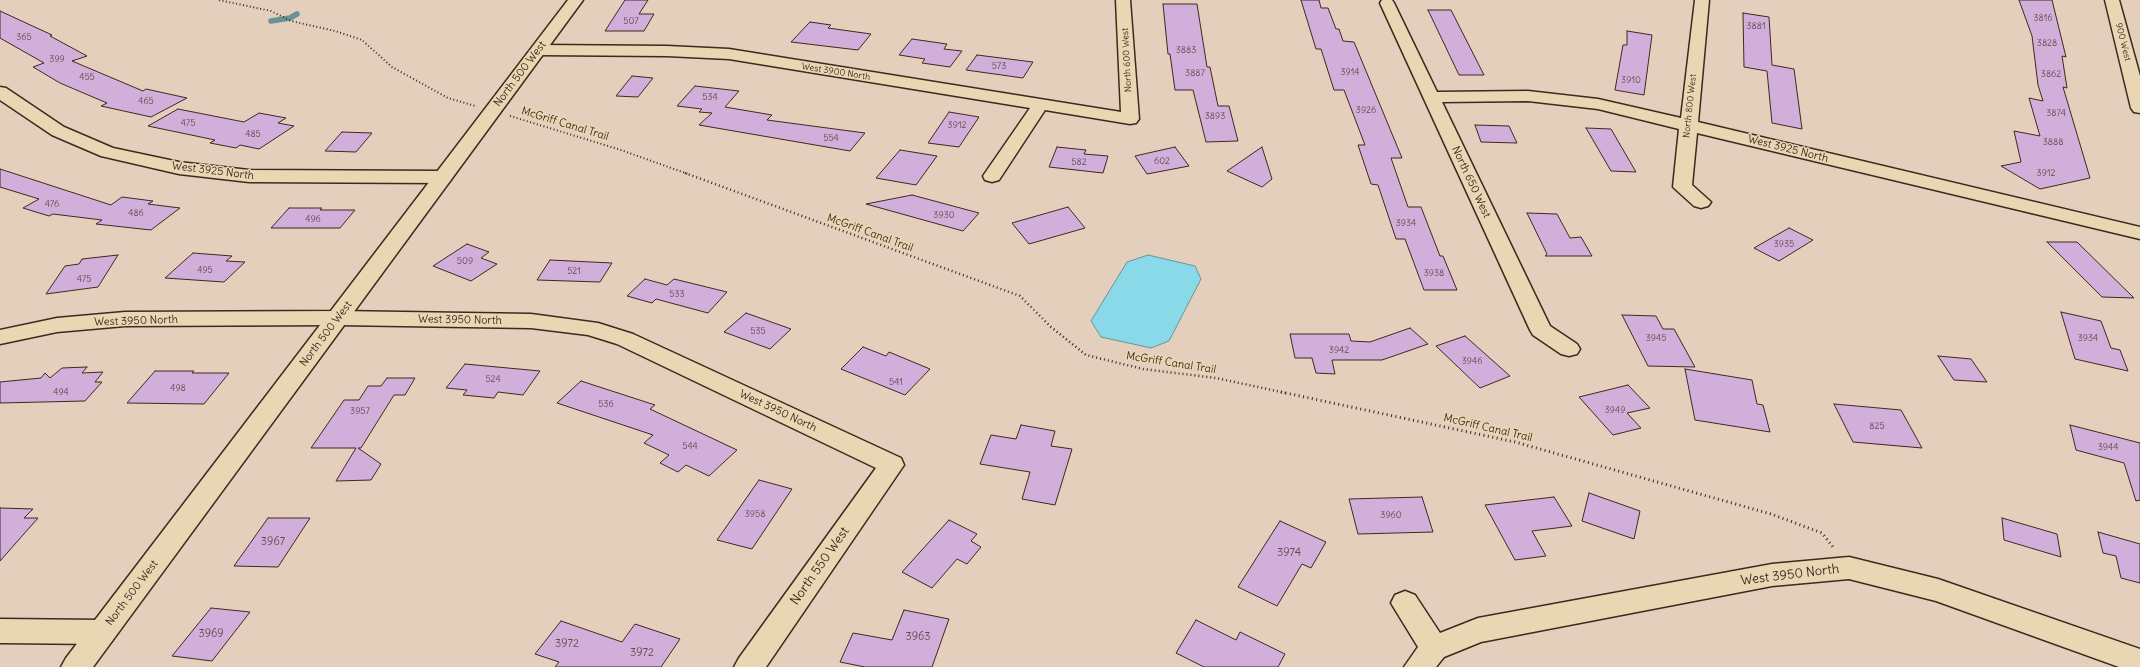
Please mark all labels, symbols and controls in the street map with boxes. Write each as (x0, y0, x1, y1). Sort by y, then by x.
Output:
house number: 3816 (2033, 13, 2053, 23)
house number: 507 (623, 16, 639, 26)
house number: 3881 (1746, 21, 1766, 31)
street label: 900 West (2113, 22, 2133, 62)
street label: North 600 West (1120, 28, 1134, 92)
house number: 365 (16, 32, 32, 42)
house number: 3828 (2037, 38, 2057, 48)
street label: North 500 West (491, 39, 549, 109)
house number: 3883 (1176, 45, 1196, 55)
house number: 399 (49, 54, 65, 64)
street label: West 3900 North (801, 61, 871, 83)
house number: 573 (992, 61, 1006, 71)
house number: 3914 (1340, 67, 1360, 77)
house number: 3887 (1185, 68, 1205, 78)
house number: 3862 (2041, 69, 2061, 79)
house number: 455 (79, 72, 95, 82)
street label: North 800 West (1681, 73, 1699, 139)
house number: 3910 (1621, 75, 1641, 85)
house number: 534 (702, 92, 718, 102)
house number: 465 (138, 96, 154, 106)
street label: McGriff Canal Trail (520, 104, 610, 144)
house number: 3926 (1356, 105, 1376, 115)
house number: 3874 (2046, 108, 2066, 118)
house number: 3893 (1205, 111, 1225, 121)
house number: 475 (181, 118, 195, 128)
house number: 3912 (948, 120, 966, 130)
house number: 485 (245, 129, 261, 139)
house number: 554 (823, 133, 839, 143)
street label: West 3925 North (1746, 133, 1830, 165)
house number: 3888 (2043, 137, 2063, 147)
street label: North 650 West (1449, 144, 1493, 220)
house number: 602 (1154, 156, 1170, 166)
house number: 582 (1071, 157, 1087, 167)
street label: West 3925 North (171, 159, 255, 183)
house number: 3912 (2037, 168, 2055, 178)
house number: 476 (45, 199, 59, 209)
house number: 486 (128, 208, 144, 218)
house number: 3930 (933, 210, 955, 220)
street label: McGriff Canal Trail (825, 211, 915, 255)
house number: 496 (305, 214, 321, 224)
house number: 3934 (1396, 218, 1416, 228)
house number: 3935 (1774, 239, 1794, 249)
house number: 509 (457, 256, 473, 266)
house number: 495 (197, 265, 213, 275)
house number: 521 (567, 266, 581, 276)
house number: 3938 (1424, 268, 1444, 278)
house number: 475 (77, 274, 91, 284)
house number: 533 (669, 289, 685, 299)
street label: North 500 West (297, 299, 355, 369)
street label: West 3950 North (94, 313, 178, 329)
street label: West 3950 North (418, 313, 502, 327)
house number: 535 (750, 326, 766, 336)
house number: 3945 (1646, 333, 1666, 343)
house number: 3934 (2078, 333, 2098, 343)
house number: 3942 (1329, 345, 1349, 355)
street label: McGriff Canal Trail (1125, 349, 1217, 377)
house number: 3946 (1462, 356, 1482, 366)
house number: 524 (485, 374, 501, 384)
house number: 541 (889, 377, 903, 387)
house number: 498 (170, 383, 186, 393)
house number: 494 (53, 387, 69, 397)
street label: West 3950 North (737, 387, 819, 435)
house number: 536 (598, 399, 614, 409)
house number: 3949 (1605, 405, 1625, 415)
house number: 3957 (350, 406, 370, 416)
street label: McGriff Canal Trail (1442, 411, 1534, 445)
house number: 825 (1869, 421, 1885, 431)
house number: 544 (682, 441, 698, 451)
house number: 3944 (2098, 442, 2118, 452)
house number: 3958 (745, 509, 765, 519)
house number: 3960 (1380, 510, 1402, 520)
street label: North 550 West (787, 524, 853, 608)
house number: 3967 (261, 535, 285, 549)
house number: 3974 (1277, 546, 1301, 560)
street label: North 500 West (103, 558, 161, 628)
street label: West 3950 North (1740, 561, 1840, 589)
house number: 3969 (198, 627, 224, 641)
house number: 3963 (905, 630, 931, 644)
house number: 3972 (555, 637, 579, 651)
house number: 3972 (630, 646, 654, 660)

